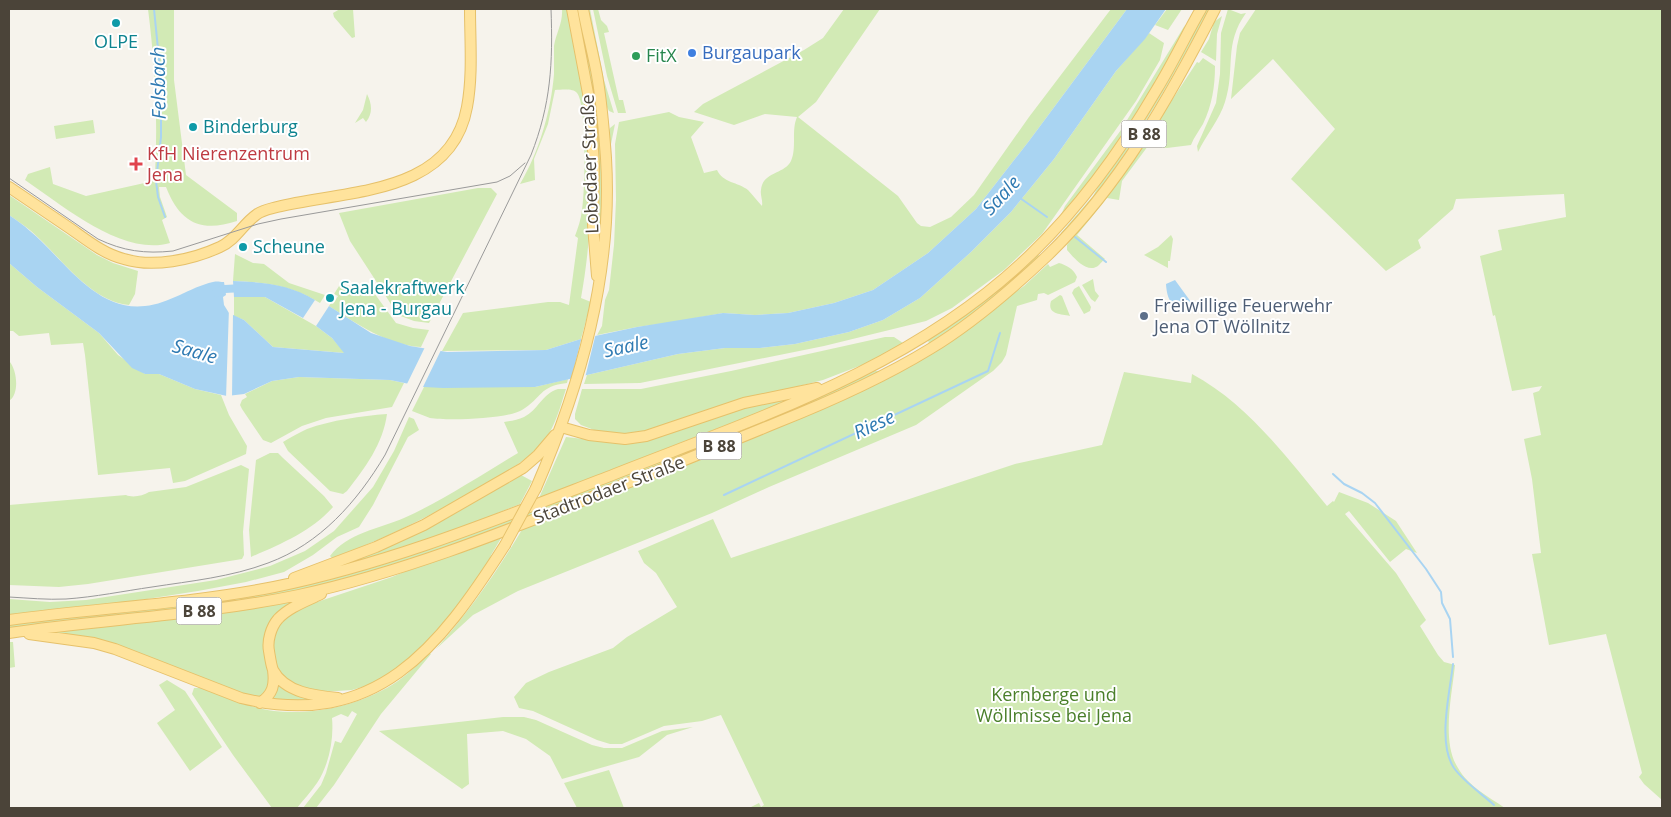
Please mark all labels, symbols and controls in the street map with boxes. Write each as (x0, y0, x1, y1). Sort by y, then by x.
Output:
marker: OLPE (110, 17, 122, 29)
place label: OLPE (94, 29, 138, 53)
place label: Burgaupark (702, 40, 801, 64)
place label: FitX (646, 43, 677, 67)
water label: Felsbach (144, 46, 172, 120)
marker: Burgaupark (686, 47, 698, 59)
marker: FitX (630, 50, 642, 62)
street label: Lobedaer Straße (575, 94, 603, 234)
place label: Binderburg (203, 114, 298, 138)
road number: B 88 (1122, 120, 1166, 148)
marker: Binderburg (187, 121, 199, 133)
place label: KfH Nierenzentrum Jena (145, 141, 310, 186)
marker: KfH Nierenzentrum Jena (129, 157, 143, 171)
water label: Saale (976, 170, 1026, 220)
place label: Scheune (253, 234, 325, 258)
marker: Scheune (237, 241, 249, 253)
place label: Saalekraftwerk Jena - Burgau (338, 275, 465, 320)
marker: Saalekraftwerk Jena - Burgau (324, 292, 336, 304)
place label: Freiwillige Feuerwehr Jena OT Wöllnitz (1152, 293, 1333, 338)
marker: Freiwillige Feuerwehr Jena OT Wöllnitz (1138, 310, 1150, 322)
water label: Saale (601, 329, 651, 363)
water label: Saale (170, 332, 220, 370)
water label: Riese (849, 403, 899, 445)
road number: B 88 (696, 432, 742, 460)
street label: Stadtrodaer Straße (530, 449, 688, 529)
road number: B 88 (176, 598, 222, 624)
park label: Kernberge und Wöllmisse bei Jena (976, 682, 1132, 727)

